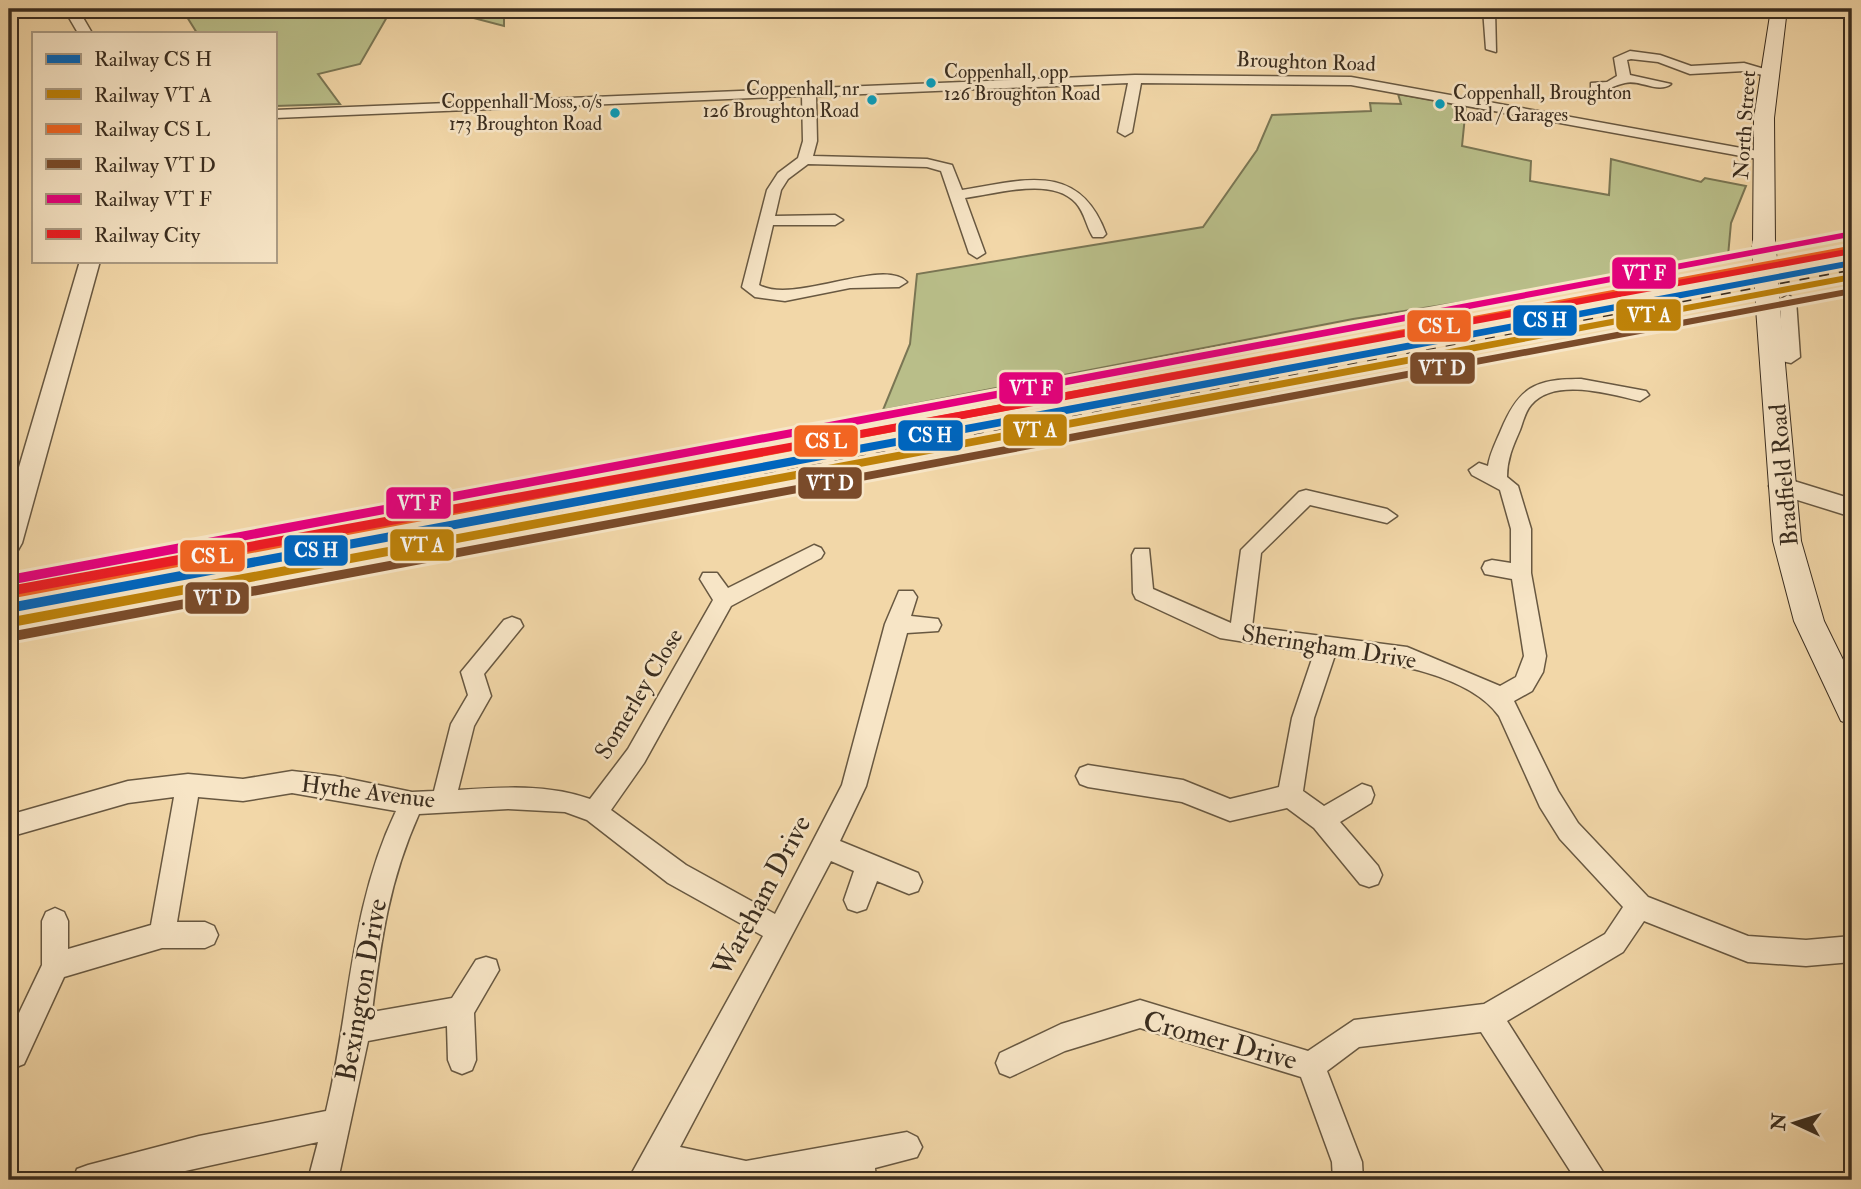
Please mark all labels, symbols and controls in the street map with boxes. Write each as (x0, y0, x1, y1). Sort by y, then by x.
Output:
legend (32, 32, 276, 262)
text: Railway CS H (94, 46, 212, 73)
street label: Broughton Road (1236, 46, 1377, 78)
place label: Coppenhall, opp 126 Broughton Road (944, 60, 1101, 106)
street label: North Street (1728, 69, 1762, 180)
marker: Coppenhall, opp 126 Broughton Road (924, 76, 938, 90)
place label: Coppenhall, nr 126 Broughton Road (703, 77, 860, 123)
place label: Coppenhall, Broughton Road / Garages (1453, 81, 1632, 127)
text: Railway VT A (94, 82, 212, 109)
place label: Coppenhall Moss, o/s 173 Broughton Road (441, 90, 603, 136)
marker: Coppenhall, nr 126 Broughton Road (865, 93, 879, 107)
marker: Coppenhall, Broughton Road / Garages (1433, 97, 1447, 111)
marker: Coppenhall Moss, o/s 173 Broughton Road (608, 106, 622, 120)
text: Railway CS L (94, 116, 210, 143)
text: Railway VT D (94, 152, 216, 179)
text: Railway VT F (94, 186, 212, 213)
text: Railway City (94, 222, 201, 249)
line badge: VT F (1611, 256, 1677, 290)
text: VT F (1621, 262, 1666, 286)
line badge: VT A (1615, 298, 1682, 332)
line badge: CS H (1512, 304, 1578, 337)
text: VT A (1626, 304, 1672, 328)
line badge: CS L (1406, 309, 1472, 343)
text: CS H (1523, 309, 1567, 333)
text: CS L (1418, 315, 1460, 339)
line badge: VT D (1409, 351, 1476, 385)
text: VT D (1417, 357, 1466, 381)
line badge: VT F (998, 371, 1064, 405)
text: VT F (1008, 377, 1053, 401)
street label: Bradfield Road (1762, 402, 1806, 547)
line badge: VT A (1002, 413, 1068, 447)
line badge: CS H (897, 419, 964, 452)
text: VT A (1012, 419, 1058, 443)
line badge: CS L (793, 424, 859, 458)
text: CS H (908, 424, 952, 448)
text: CS L (805, 430, 847, 454)
line badge: VT D (797, 466, 863, 500)
text: VT D (805, 472, 854, 496)
line badge: VT F (385, 486, 452, 520)
text: VT F (396, 492, 441, 516)
line badge: VT A (389, 528, 455, 562)
line badge: CS H (283, 534, 349, 567)
text: VT A (399, 534, 445, 558)
line badge: CS L (179, 539, 246, 573)
text: CS H (294, 539, 338, 563)
text: CS L (191, 545, 233, 569)
line badge: VT D (184, 581, 250, 615)
text: VT D (192, 587, 241, 611)
street label: Sheringham Drive (1239, 618, 1419, 676)
street label: Somerley Close (588, 623, 690, 765)
street label: Hythe Avenue (299, 768, 437, 816)
street label: Wareham Drive (704, 809, 819, 983)
street label: Bexington Drive (329, 896, 395, 1084)
street label: Cromer Drive (1139, 1004, 1301, 1078)
north arrow (1759, 1088, 1829, 1158)
text: N (1766, 1112, 1792, 1132)

